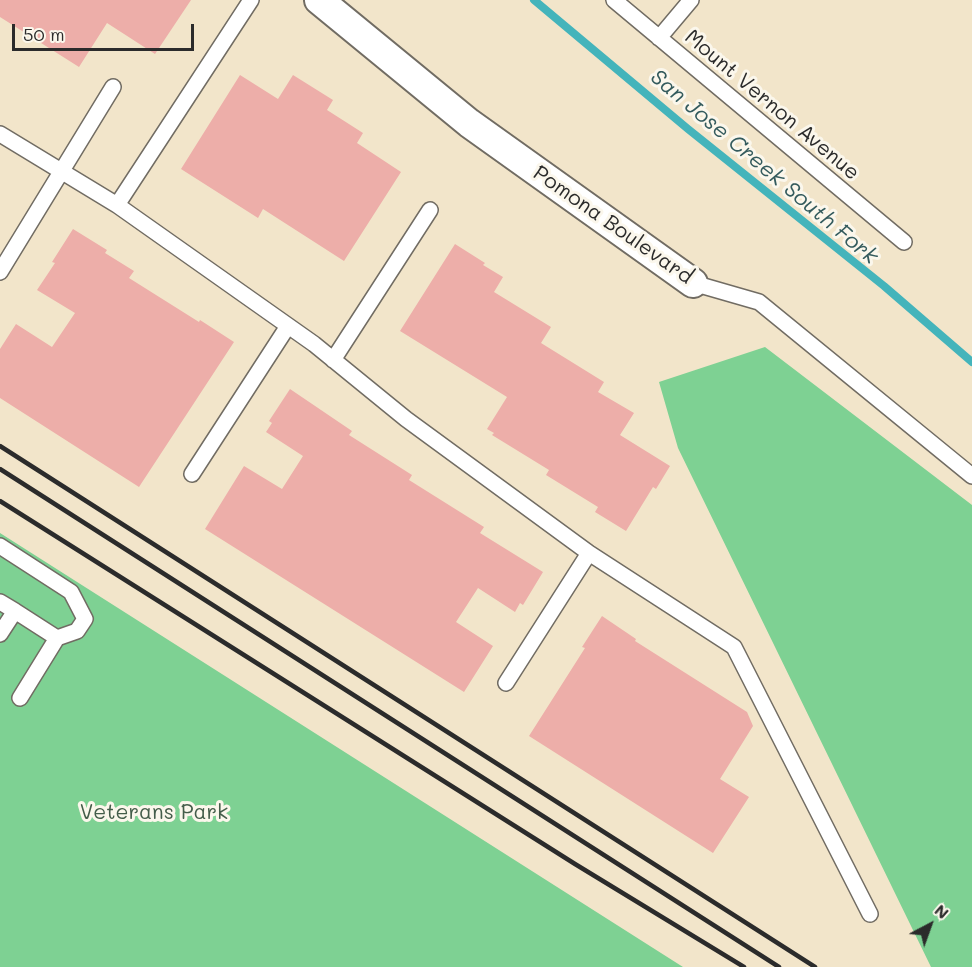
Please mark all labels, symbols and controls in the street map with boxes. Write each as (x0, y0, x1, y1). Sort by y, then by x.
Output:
scale bar (15, 12, 196, 50)
text: 50 m (23, 22, 65, 46)
street label: Mount Vernon Avenue (679, 25, 865, 185)
water label: San Jose Creek South Fork (645, 64, 883, 270)
street label: Pomona Boulevard (528, 160, 698, 290)
park label: Veterans Park (80, 800, 228, 826)
north arrow (900, 895, 960, 955)
text: N (931, 899, 954, 923)

